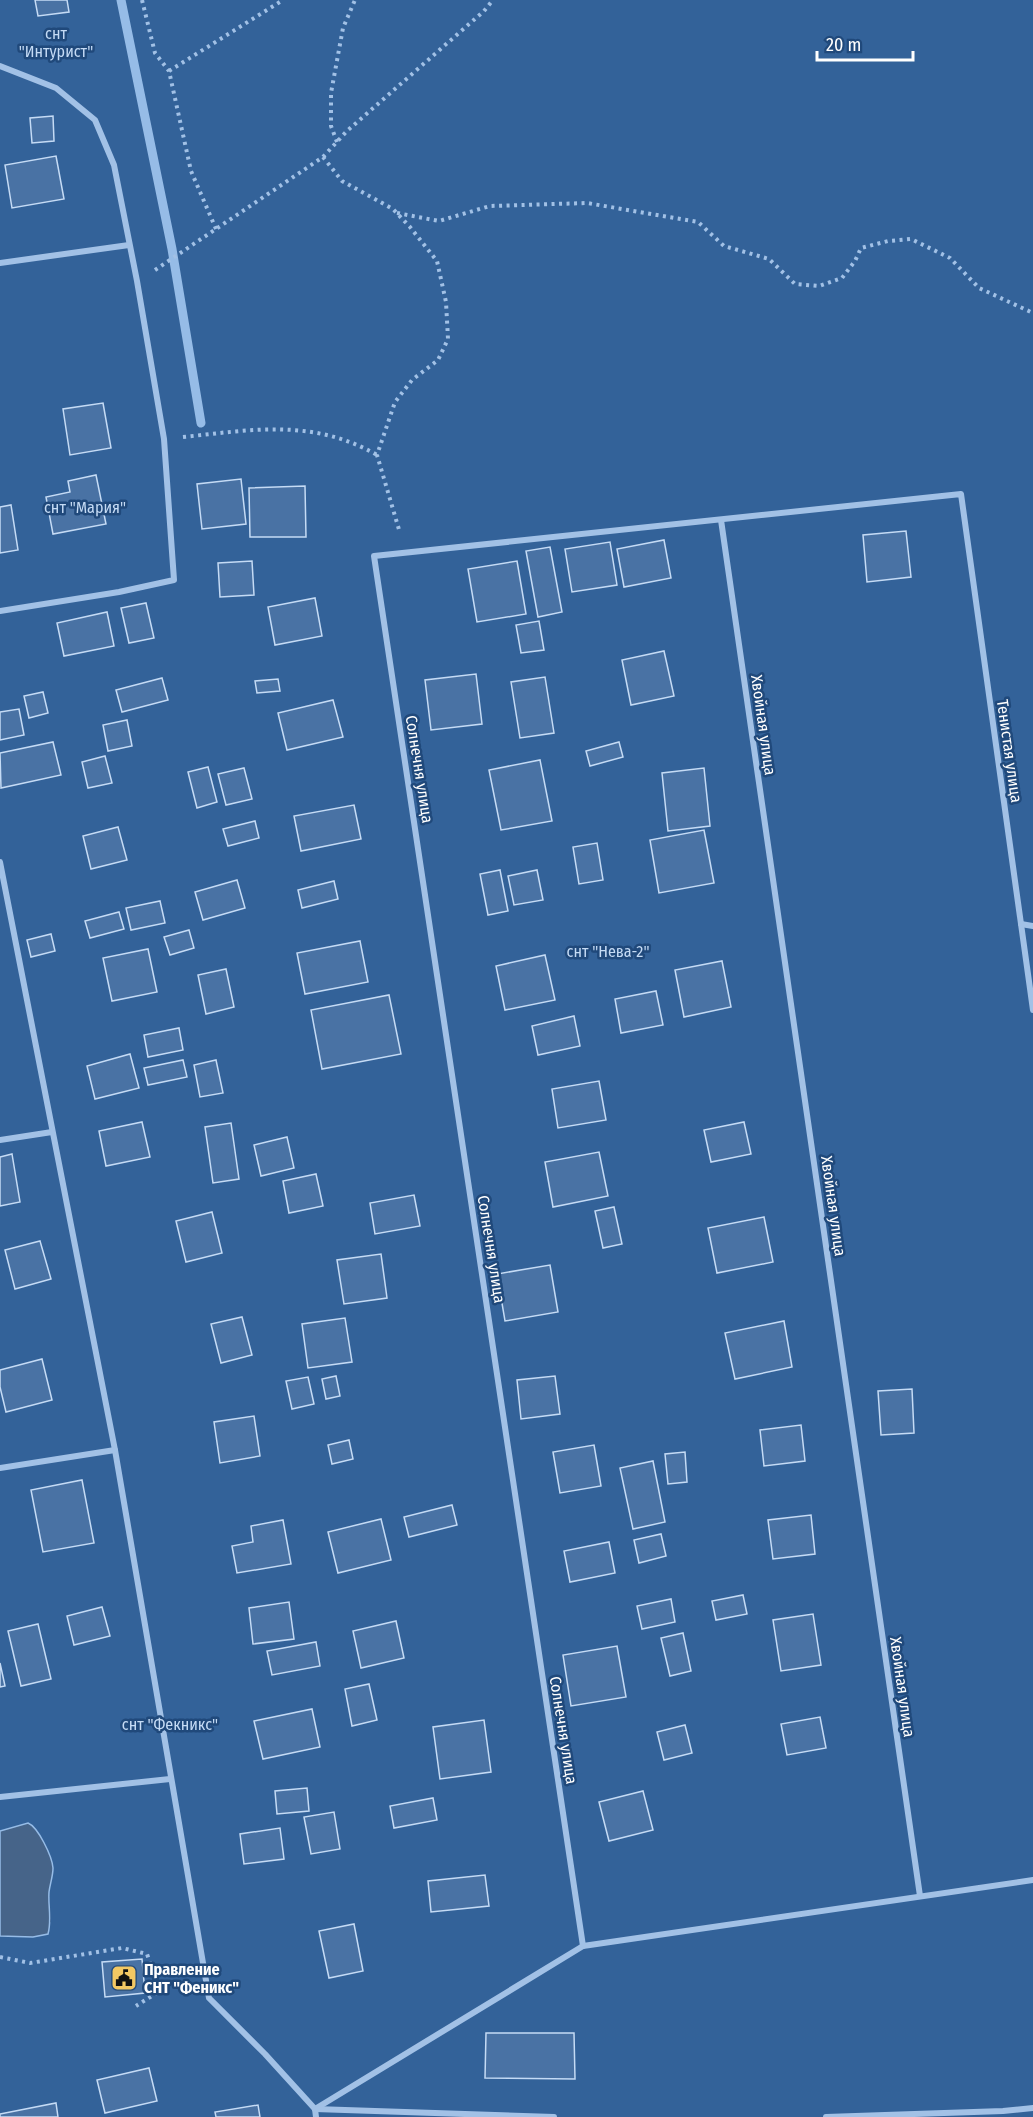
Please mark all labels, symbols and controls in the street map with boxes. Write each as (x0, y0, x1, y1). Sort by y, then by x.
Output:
park label: снт "Интурист" (19, 24, 93, 61)
scale bar (817, 24, 913, 62)
text: 20 m (826, 34, 861, 56)
park label: снт "Мария" (44, 498, 126, 517)
street label: Хвойная улица (747, 674, 780, 777)
street label: Тенистая улица (993, 698, 1026, 804)
street label: Солнечня улица (402, 714, 437, 825)
park label: снт "Нева-2" (567, 942, 649, 961)
street label: Хвойная улица (817, 1155, 850, 1258)
street label: Солнечня улица (474, 1194, 509, 1305)
street label: Хвойная улица (886, 1636, 919, 1739)
street label: Солнечня улица (546, 1675, 581, 1786)
park label: снт "Фекникс" (122, 1715, 218, 1734)
place label: Правление СНТ "Феникс" (144, 1960, 239, 1997)
public building icon: Правление СНТ "Феникс" (109, 1963, 139, 1993)

